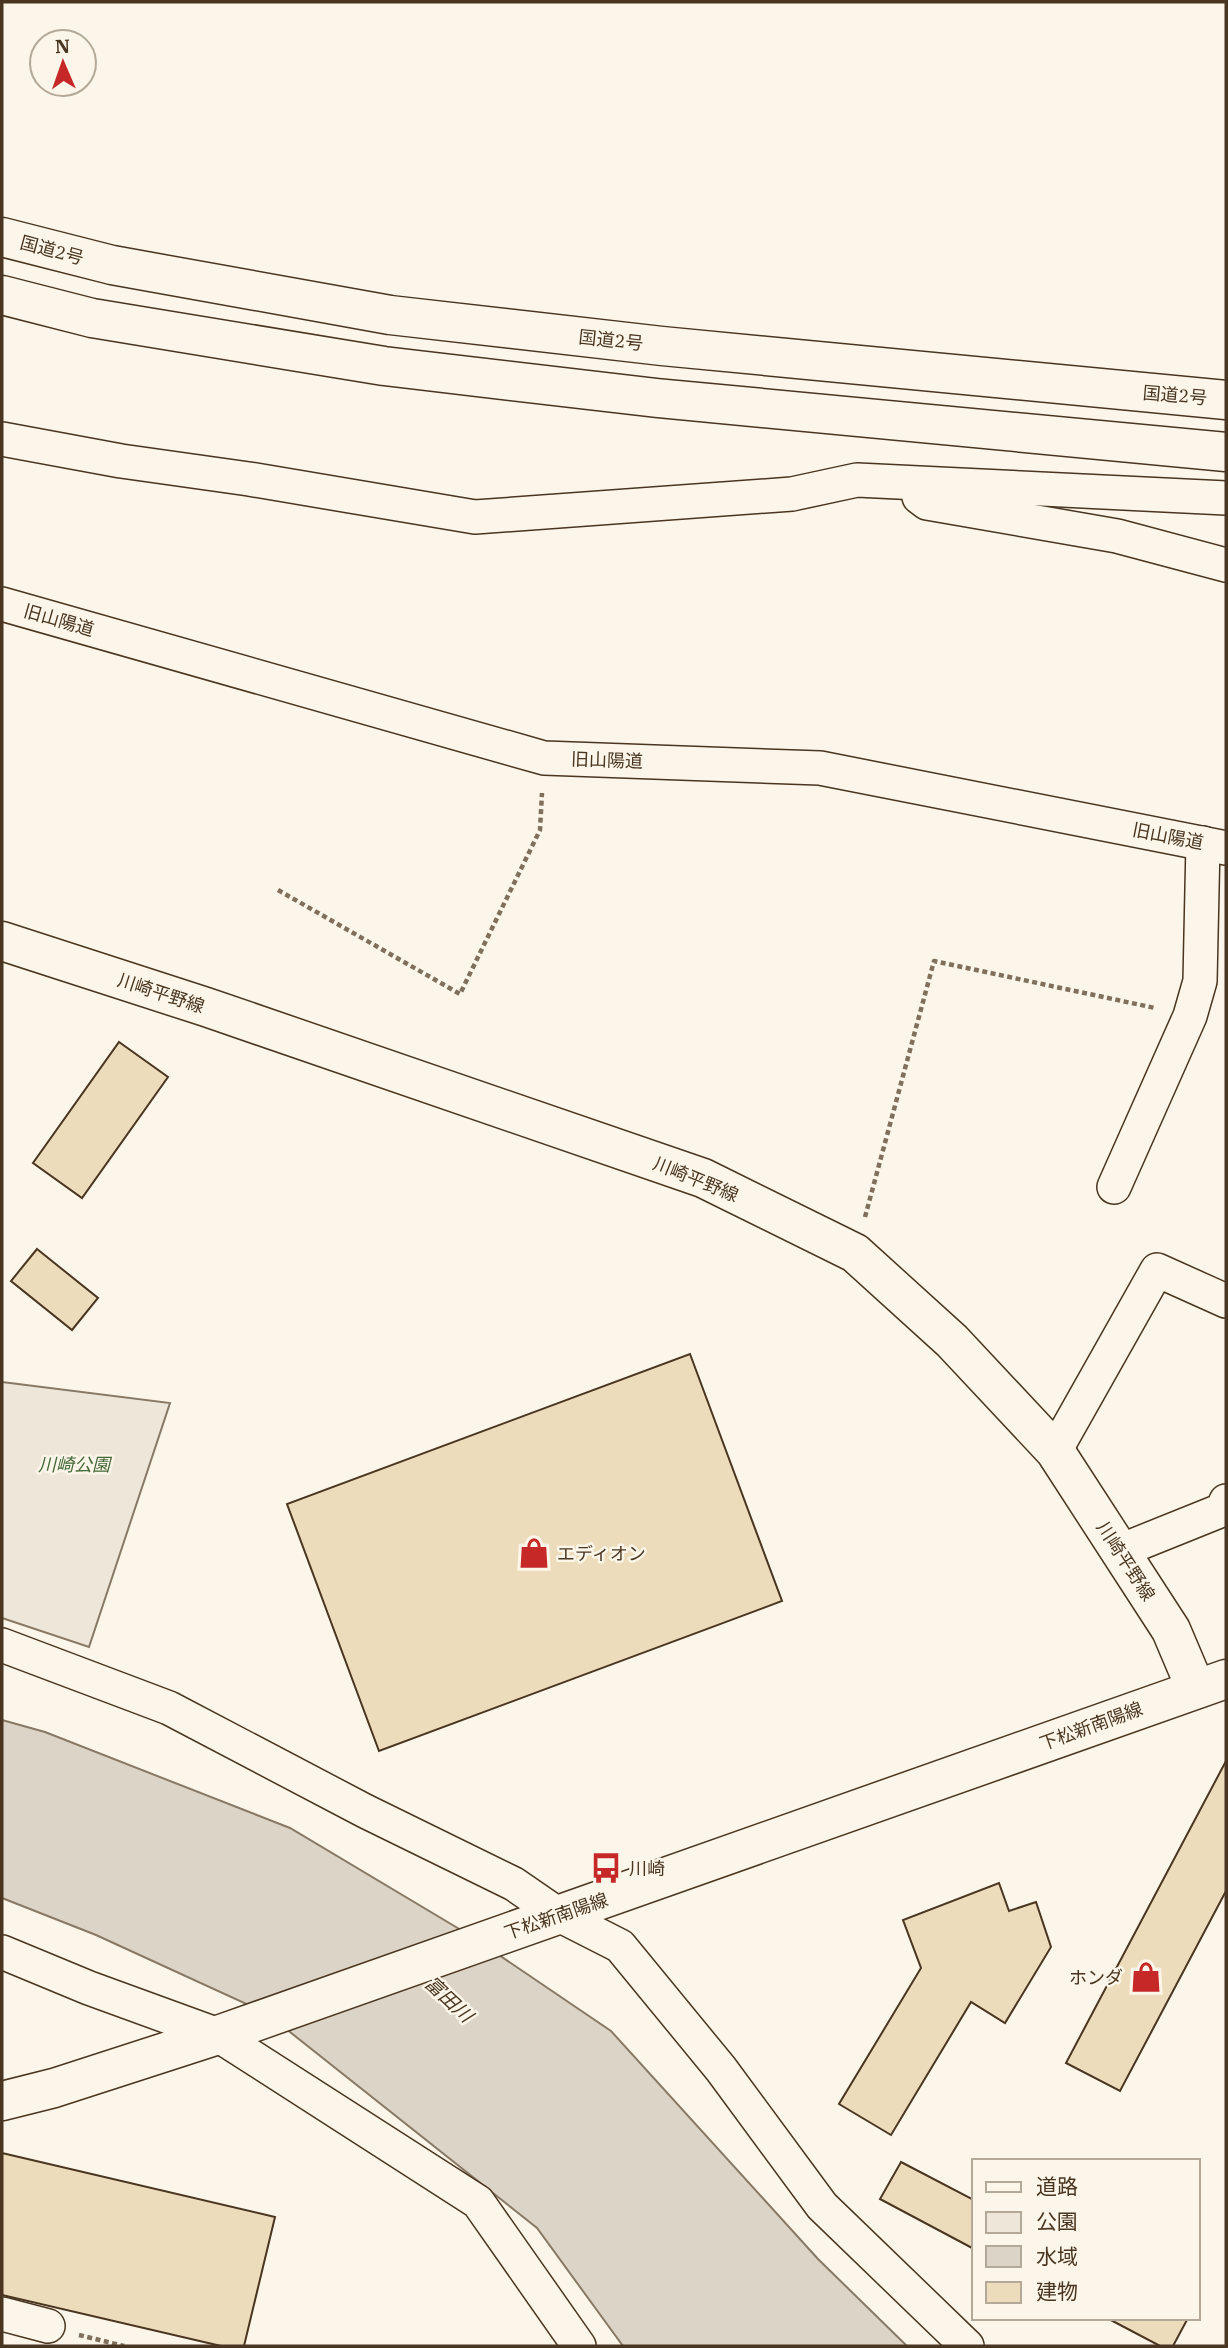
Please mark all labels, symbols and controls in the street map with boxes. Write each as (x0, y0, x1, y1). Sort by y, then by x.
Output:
north arrow (28, 28, 98, 98)
text: N (54, 34, 70, 58)
street label: 国道2号 (18, 231, 86, 269)
street label: 国道2号 (578, 325, 644, 355)
street label: 国道2号 (1142, 381, 1208, 409)
street label: 旧山陽道 (21, 599, 97, 641)
street label: 旧山陽道 (571, 747, 643, 773)
street label: 旧山陽道 (1130, 818, 1206, 854)
street label: 川崎平野線 (115, 968, 207, 1018)
street label: 川崎平野線 (650, 1151, 742, 1207)
park label: 川崎公園 (38, 1453, 113, 1476)
street label: 川崎平野線 (1092, 1517, 1160, 1605)
shop icon: エディオン (517, 1536, 551, 1570)
place label: エディオン (557, 1542, 646, 1565)
street label: 下松新南陽線 (1036, 1697, 1146, 1755)
bus stop icon: 川崎 (589, 1851, 623, 1885)
place label: 川崎 (629, 1857, 665, 1880)
street label: 下松新南陽線 (501, 1888, 611, 1944)
shop icon: ホンダ (1129, 1960, 1163, 1994)
place label: ホンダ (1069, 1966, 1123, 1989)
water label: 富田川 (420, 1971, 479, 2029)
legend (972, 2159, 1200, 2320)
text: 道路 (1036, 2172, 1078, 2200)
text: 公園 (1036, 2207, 1078, 2235)
text: 水域 (1036, 2242, 1078, 2270)
text: 建物 (1036, 2277, 1078, 2305)

